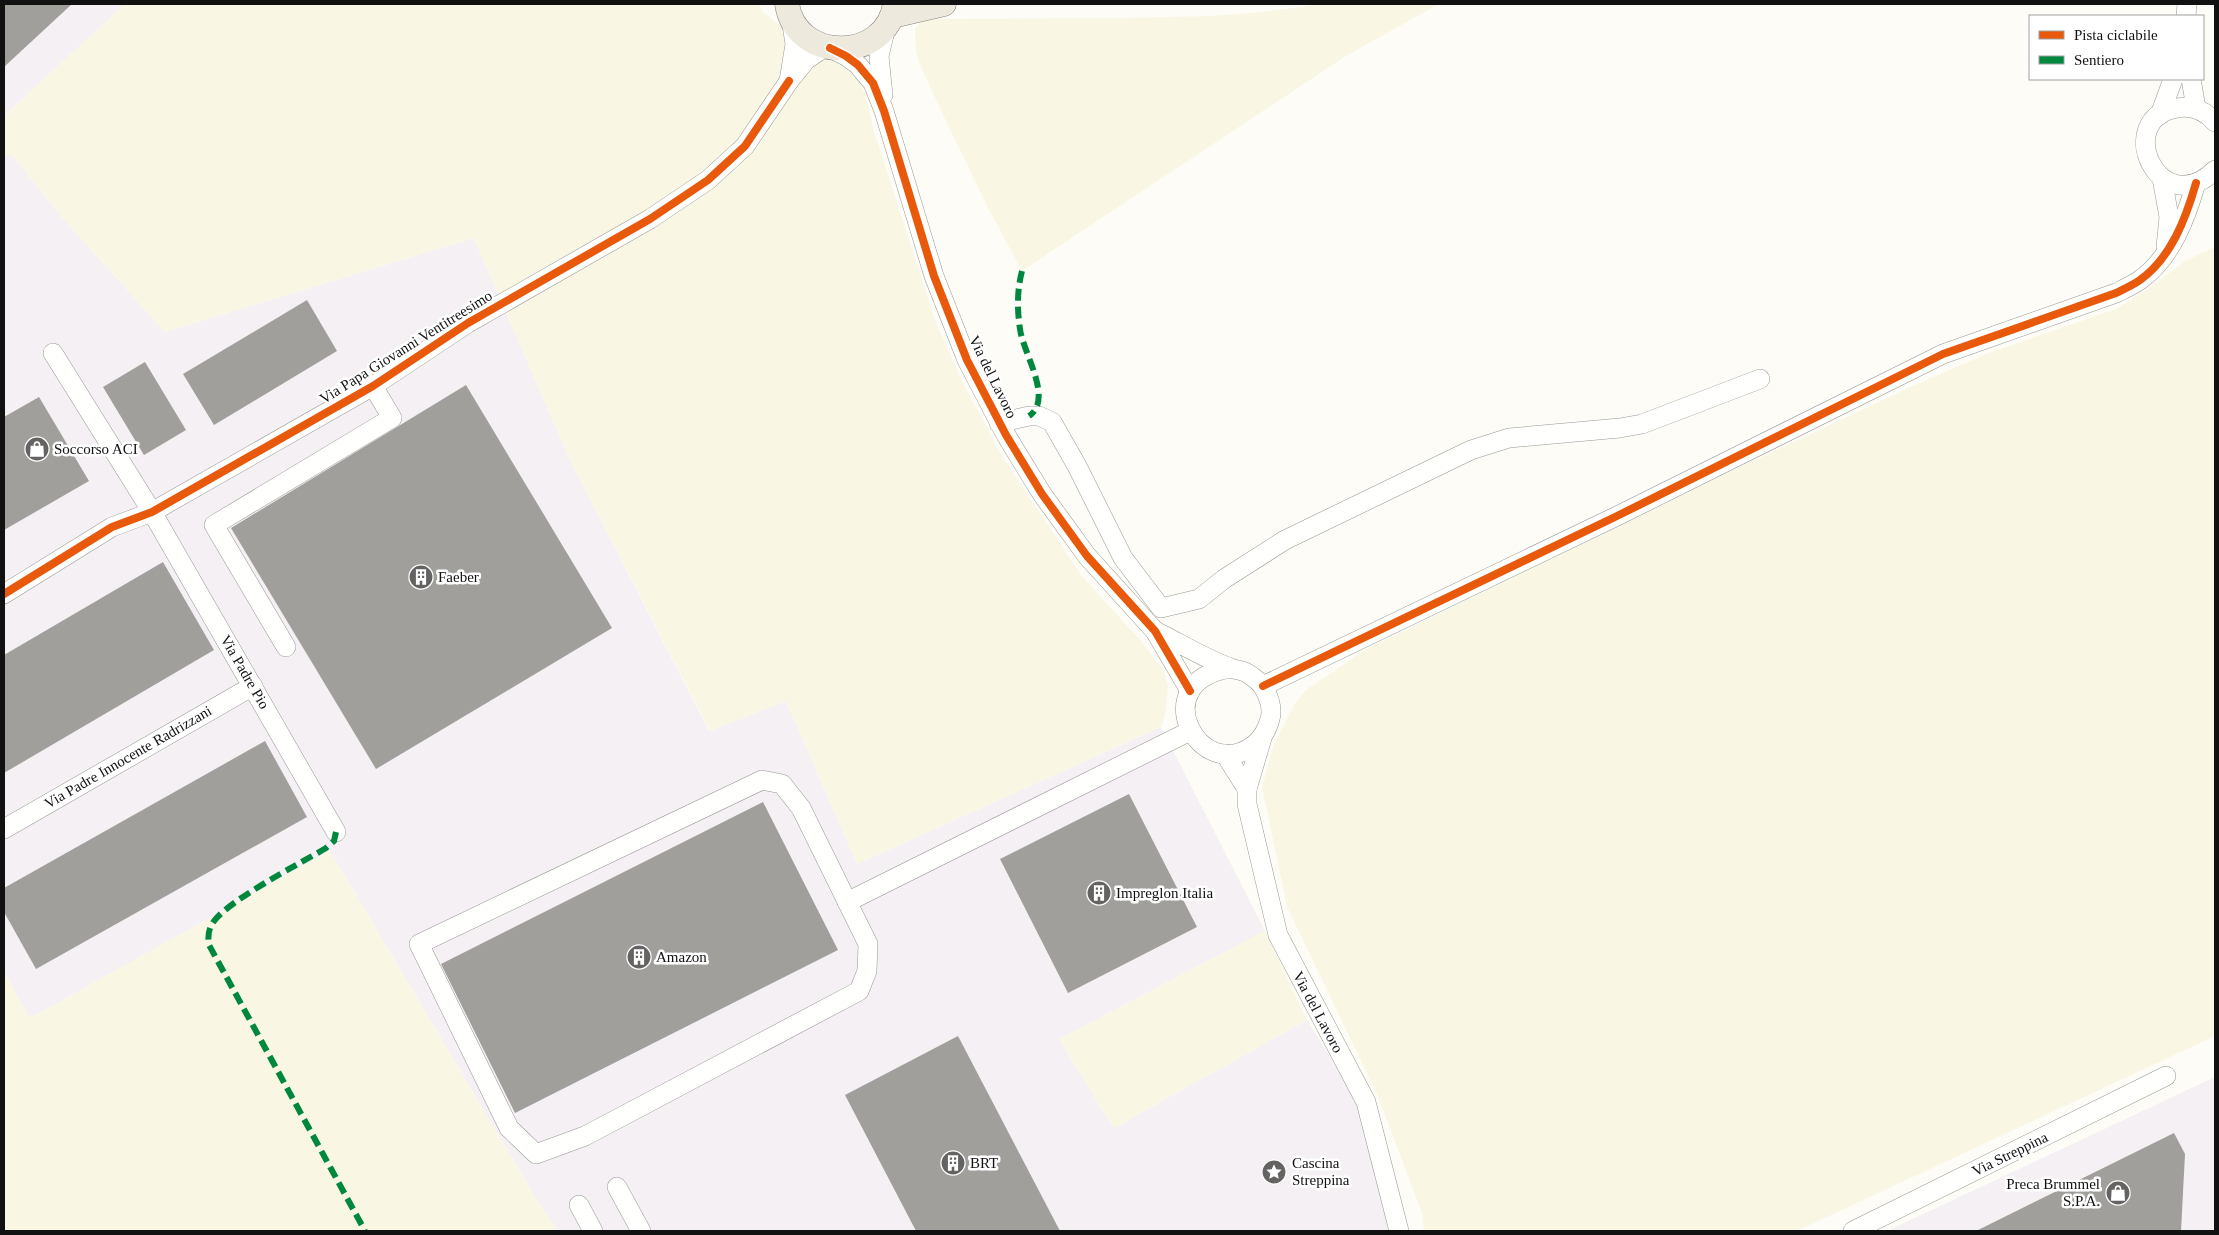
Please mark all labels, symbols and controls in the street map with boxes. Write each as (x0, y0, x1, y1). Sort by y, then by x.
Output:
legend (2029, 15, 2204, 80)
text: Pista ciclabile (2074, 27, 2158, 43)
text: Sentiero (2074, 52, 2124, 68)
street label: Via Papa Giovanni Ventitreesimo (317, 287, 495, 407)
street label: Via del Lavoro (966, 333, 1020, 421)
shop icon: Soccorso ACI (24, 436, 50, 462)
place label: Soccorso ACI (54, 441, 138, 457)
building icon: Faeber (408, 564, 434, 590)
place label: Faeber (438, 569, 479, 585)
street label: Via Padre Pio (217, 632, 273, 712)
street label: Via Padre Innocente Radrizzani (42, 703, 214, 811)
building icon: Impreglon Italia (1086, 880, 1112, 906)
place label: Impreglon Italia (1116, 885, 1213, 901)
building icon: Amazon (626, 944, 652, 970)
place label: Amazon (656, 949, 707, 965)
street label: Via del Lavoro (1290, 969, 1346, 1055)
street label: Via Streppina (1970, 1129, 2051, 1179)
building icon: BRT (940, 1150, 966, 1176)
place label: BRT (970, 1155, 998, 1171)
place label: Cascina Streppina (1292, 1155, 1350, 1188)
place icon: Cascina Streppina (1261, 1159, 1287, 1185)
place label: Preca Brummel S.P.A. (2006, 1176, 2100, 1209)
shop icon: Preca Brummel S.P.A. (2105, 1180, 2131, 1206)

